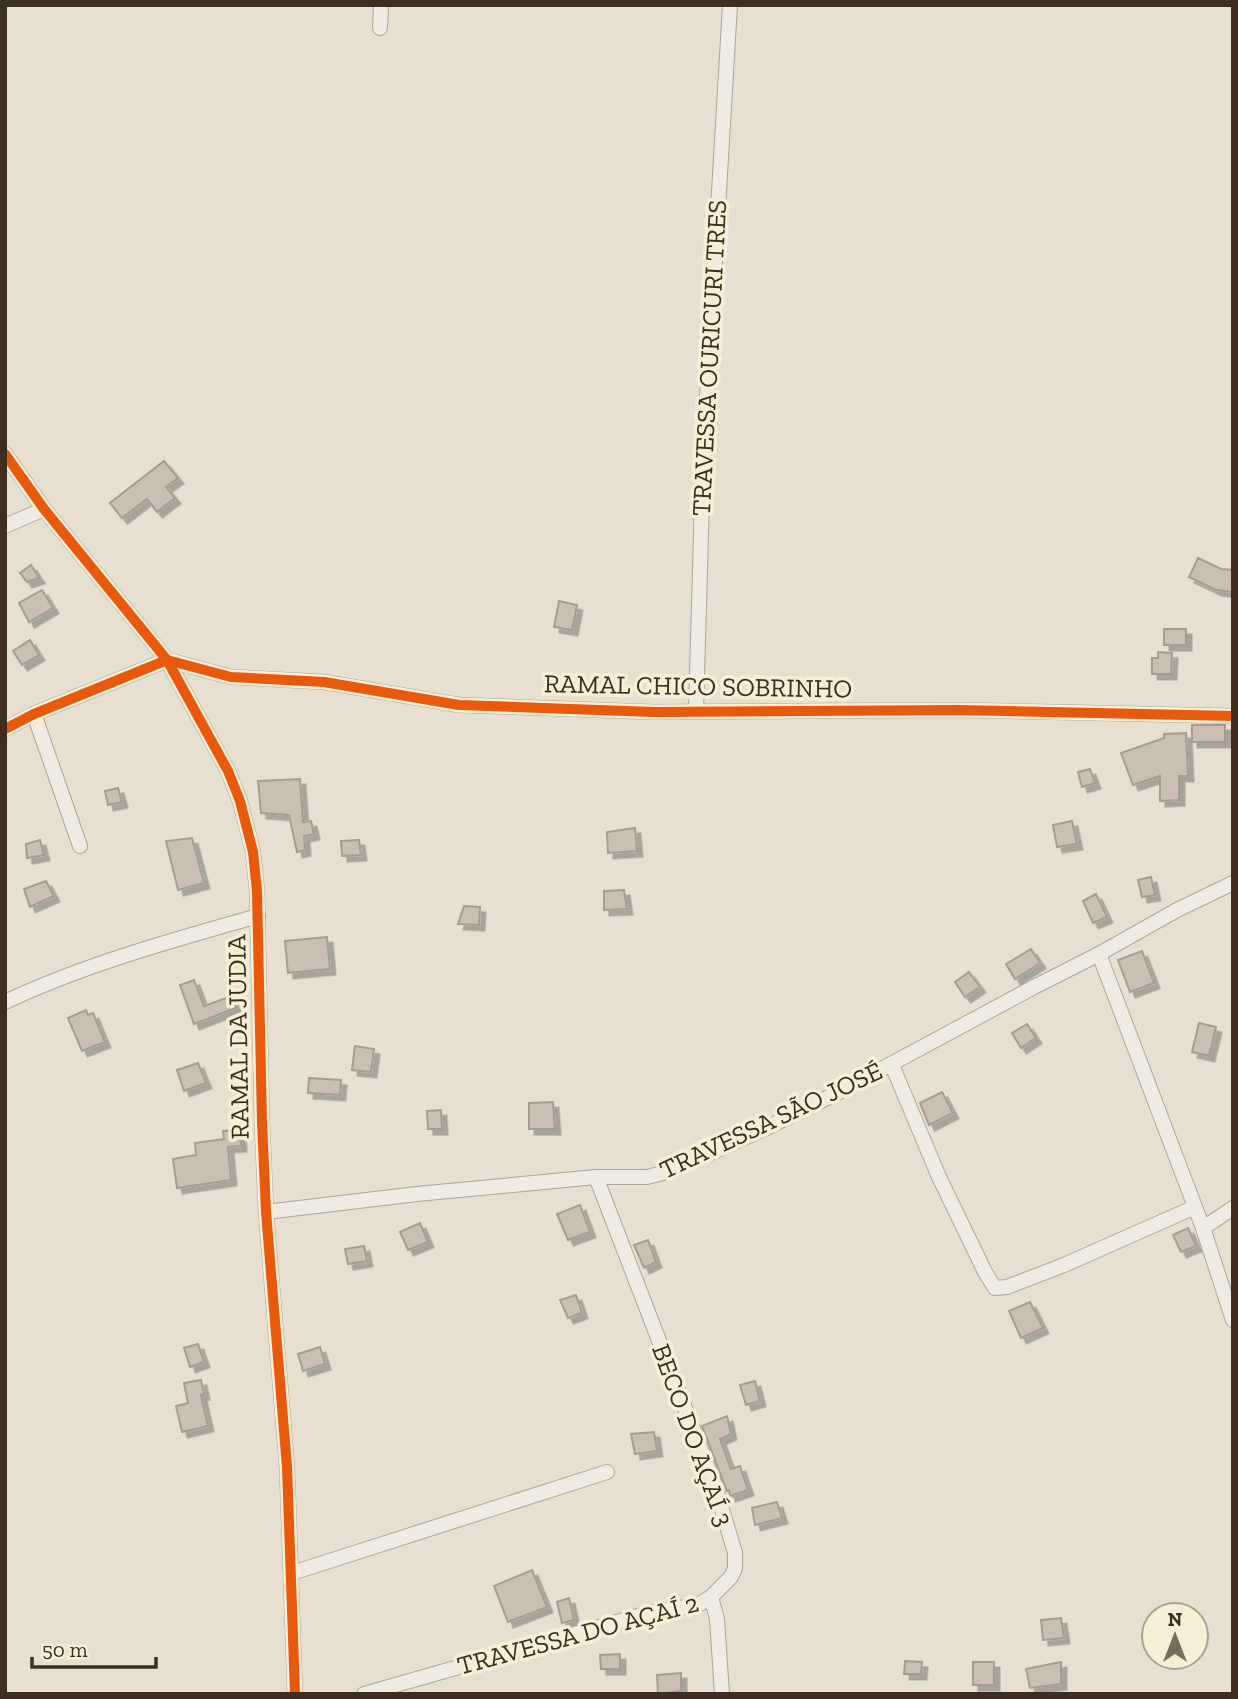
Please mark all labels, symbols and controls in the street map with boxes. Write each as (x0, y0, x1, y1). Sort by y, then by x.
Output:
street label: TRAVESSA OURICURI TRES (685, 199, 733, 517)
street label: RAMAL CHICO SOBRINHO (544, 667, 852, 705)
street label: RAMAL DA JUDIA (220, 933, 256, 1140)
street label: TRAVESSA SÃO JOSÉ (655, 1054, 887, 1186)
street label: BECO DO AÇAÍ 3 (645, 1339, 741, 1531)
street label: TRAVESSA DO AÇAÍ 2 (454, 1586, 702, 1682)
north arrow (1140, 1601, 1210, 1671)
text: N (1168, 1608, 1182, 1631)
scale bar (32, 1626, 156, 1670)
text: 50 m (42, 1637, 88, 1662)

